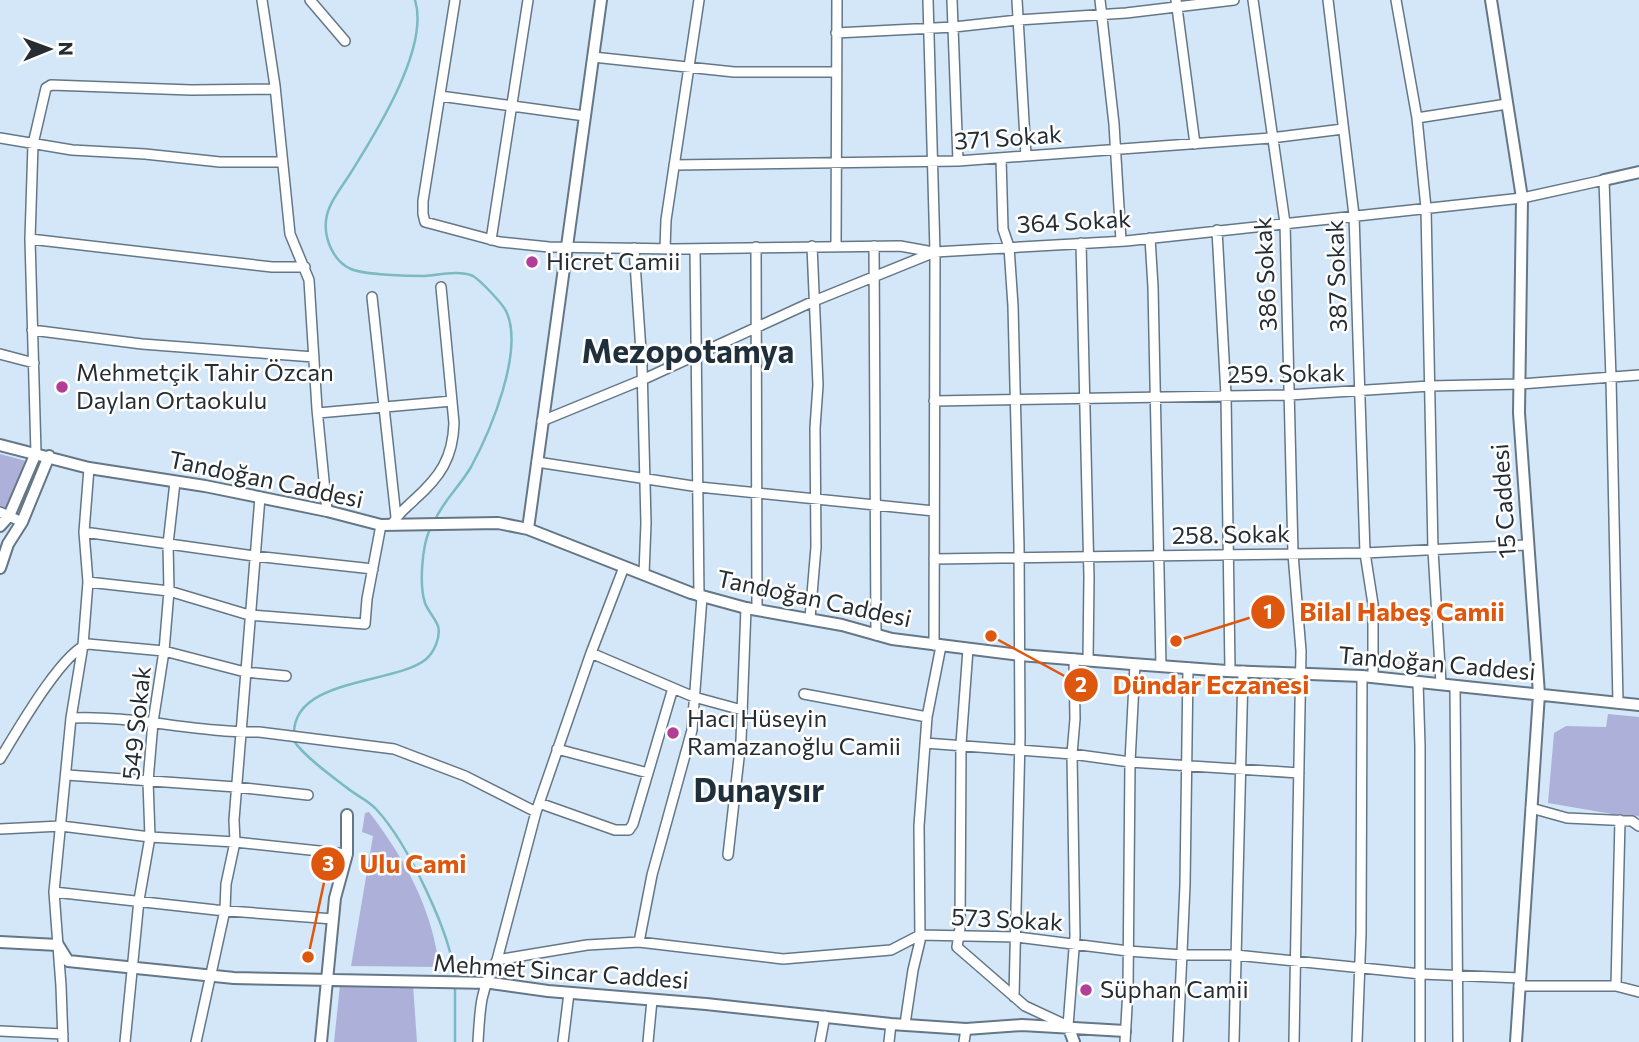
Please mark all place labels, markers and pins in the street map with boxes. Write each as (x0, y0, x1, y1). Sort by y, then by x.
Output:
place label: Hicret Camii (546, 246, 680, 275)
marker: Hicret Camii (524, 254, 540, 270)
place label: Mehmetçik Tahir Özcan Daylan Ortaokulu (76, 357, 334, 414)
marker: Mehmetçik Tahir Özcan Daylan Ortaokulu (54, 379, 70, 395)
callout: Bilal Habeş Camii (1251, 588, 1519, 635)
callout: Dündar Eczanesi (1064, 661, 1324, 708)
place label: Hacı Hüseyin Ramazanoğlu Camii (687, 703, 901, 760)
marker: Hacı Hüseyin Ramazanoğlu Camii (665, 725, 681, 741)
callout: Ulu Cami (310, 840, 480, 887)
place label: Süphan Camii (1100, 974, 1249, 1003)
marker: Süphan Camii (1078, 982, 1094, 998)

